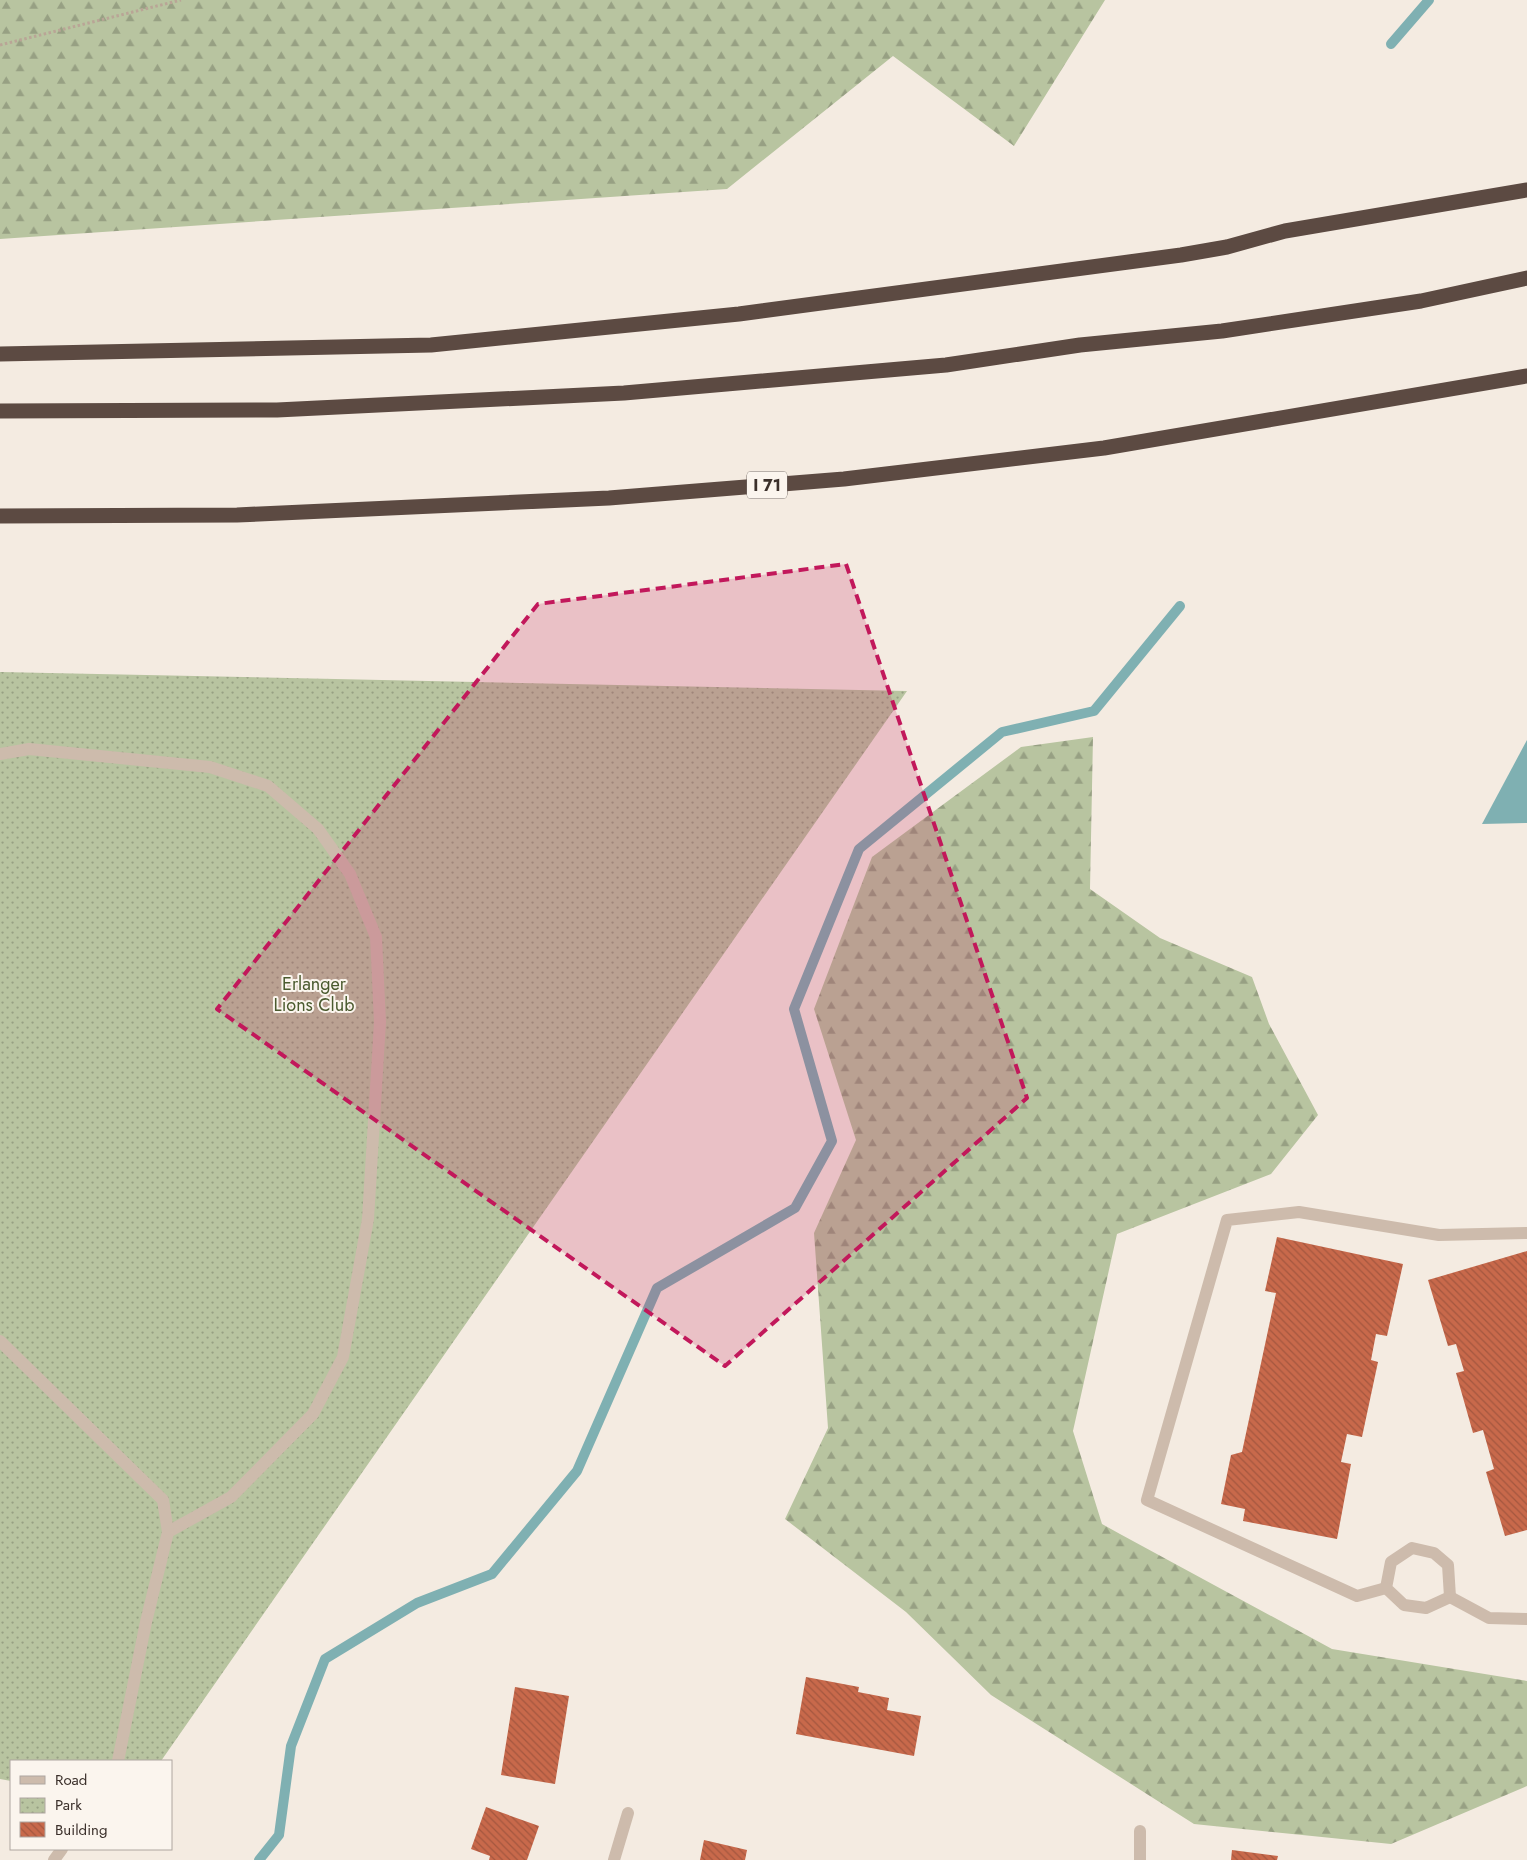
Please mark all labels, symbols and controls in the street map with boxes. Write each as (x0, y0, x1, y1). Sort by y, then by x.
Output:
road number: I 71 (747, 472, 787, 498)
park label: Erlanger Lions Club (274, 971, 354, 1018)
legend (10, 1760, 172, 1850)
text: Road (55, 1769, 87, 1791)
text: Park (55, 1794, 82, 1816)
text: Building (55, 1819, 107, 1841)

